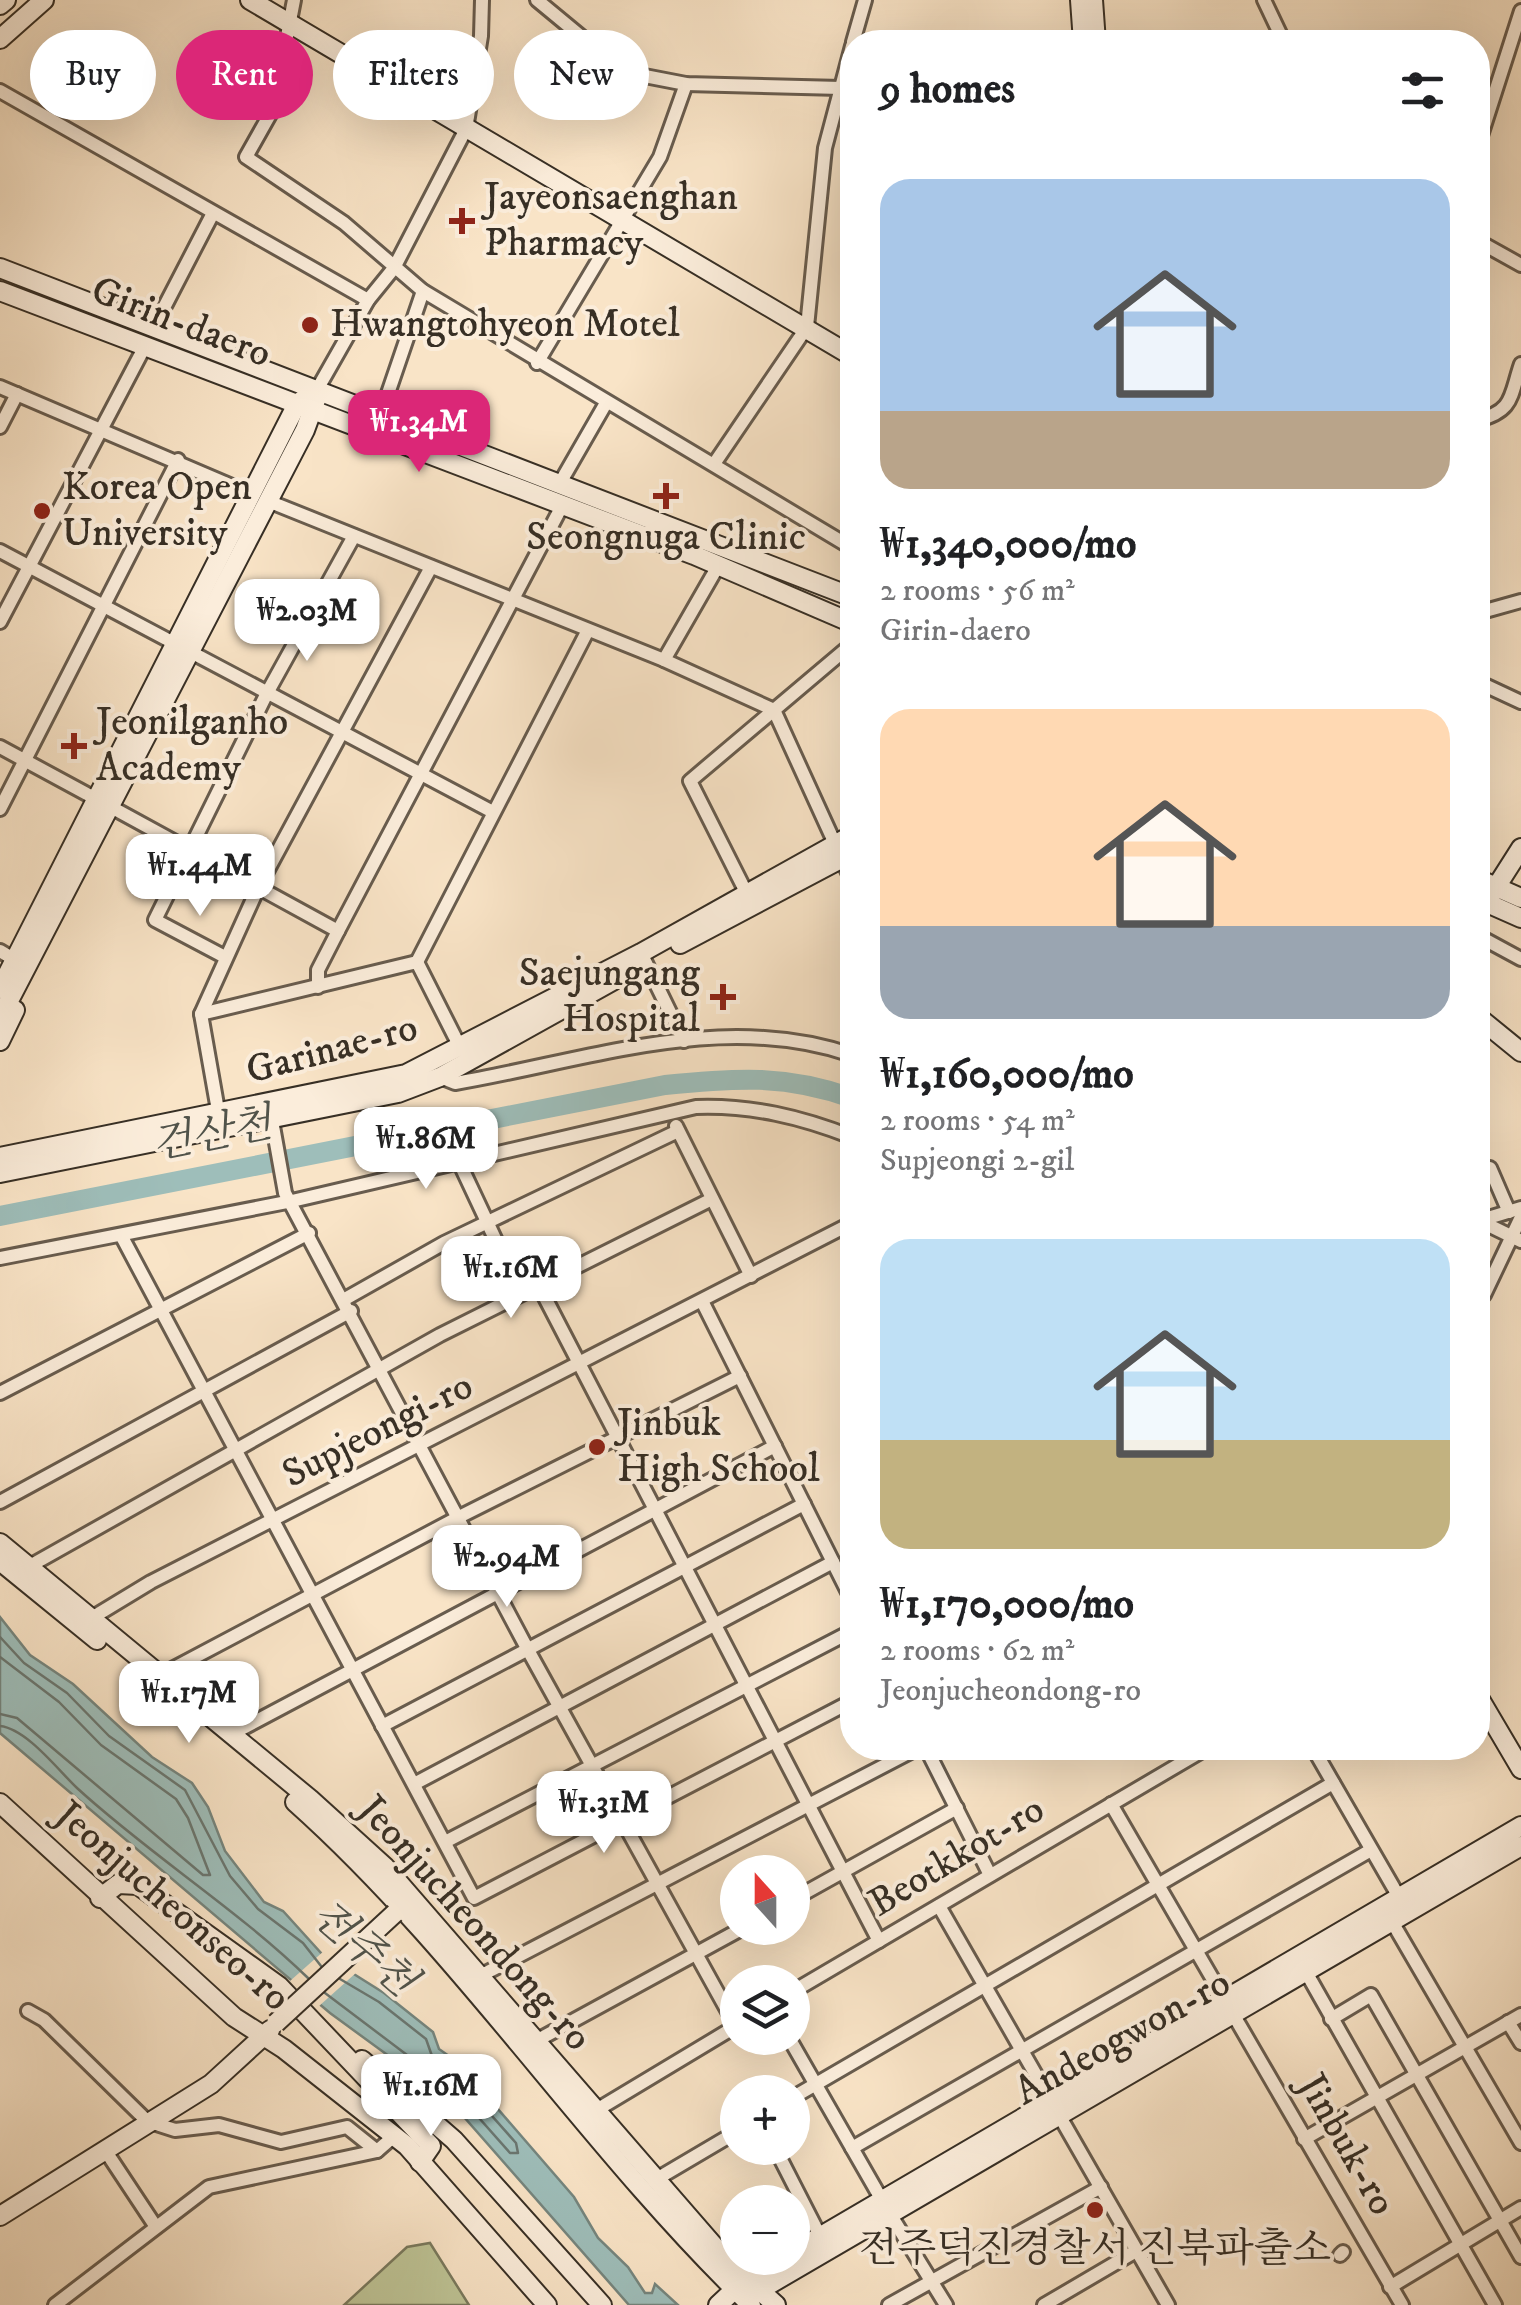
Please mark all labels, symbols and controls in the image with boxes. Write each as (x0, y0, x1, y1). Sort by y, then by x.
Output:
chip: Buy (30, 30, 156, 120)
chip: Rent (176, 30, 313, 120)
chip: Filters (333, 30, 494, 120)
chip: New (514, 30, 649, 120)
icon: filters (1395, 63, 1450, 118)
text: 9 homes (880, 64, 1015, 116)
place label: Jayeonsaenghan Pharmacy (480, 173, 738, 269)
marker: Jayeonsaenghan Pharmacy (449, 208, 475, 234)
icon: home (1075, 244, 1255, 424)
street label: Girin-daero (84, 266, 278, 380)
place label: Hwangtohyeon Motel (330, 300, 680, 350)
marker: Hwangtohyeon Motel (299, 314, 321, 336)
pin: ₩1.34M (338, 390, 500, 475)
text: ₩1.34M (370, 402, 468, 442)
place label: Korea Open University (62, 463, 252, 559)
marker: Seongnuga Clinic (653, 483, 679, 509)
marker: Korea Open University (31, 500, 53, 522)
place label: Seongnuga Clinic (526, 513, 806, 563)
text: ₩1,340,000/mo (880, 519, 1136, 571)
text: 2 rooms · 56 m² (880, 571, 1075, 611)
pin: ₩2.03M (226, 579, 388, 664)
text: ₩2.03M (256, 591, 358, 631)
text: Girin-daero (880, 611, 1031, 651)
place label: Jeonilganho Academy (92, 698, 288, 794)
marker: Jeonilganho Academy (61, 733, 87, 759)
icon: home (1075, 774, 1255, 954)
pin: ₩1.44M (119, 834, 281, 919)
text: ₩1.44M (148, 846, 252, 886)
place label: Saejungang Hospital (519, 949, 701, 1045)
marker: Saejungang Hospital (710, 984, 736, 1010)
street label: Garinae-ro (241, 1003, 423, 1097)
text: ₩1,160,000/mo (880, 1049, 1134, 1101)
water label: 건산천 (147, 1097, 279, 1172)
text: 2 rooms · 54 m² (880, 1101, 1075, 1141)
pin: ₩1.86M (345, 1107, 507, 1192)
text: ₩1.86M (376, 1119, 476, 1159)
text: Supjeongi 2-gil (880, 1141, 1074, 1181)
pin: ₩1.16M (430, 1236, 592, 1321)
text: ₩1.16M (463, 1248, 559, 1288)
icon: home (1075, 1304, 1255, 1484)
street label: Supjeongi-ro (274, 1362, 482, 1500)
place label: Jinbuk High School (613, 1399, 820, 1495)
marker: Jinbuk High School (586, 1436, 608, 1458)
pin: ₩2.94M (426, 1525, 588, 1610)
text: ₩2.94M (454, 1537, 560, 1577)
text: ₩1,170,000/mo (880, 1579, 1134, 1631)
text: 2 rooms · 62 m² (880, 1631, 1074, 1671)
pin: ₩1.17M (108, 1661, 270, 1746)
text: Jeonjucheondong-ro (880, 1671, 1141, 1711)
text: ₩1.17M (141, 1673, 237, 1713)
pin: ₩1.31M (523, 1771, 685, 1856)
street label: Jeonjucheondong-ro (344, 1783, 602, 2062)
text: ₩1.31M (558, 1783, 650, 1823)
street label: Beotkkot-ro (860, 1785, 1054, 1929)
street label: Jeonjucheonseo-ro (41, 1788, 300, 2023)
north arrow (720, 1855, 810, 1945)
map controls (720, 1855, 810, 2275)
water label: 전주천 (300, 1889, 428, 2010)
street label: Andeogwon-ro (1006, 1958, 1240, 2118)
button: layers (720, 1965, 810, 2055)
pin: ₩1.16M (350, 2054, 512, 2139)
street label: Jinbuk-ro (1284, 2062, 1406, 2225)
text: ₩1.16M (383, 2066, 479, 2106)
button: + (720, 2075, 810, 2165)
button: − (720, 2185, 810, 2275)
marker: 전주덕진경찰서 진북파출소 (1084, 2199, 1106, 2221)
place label: 전주덕진경찰서 진북파출소 (859, 2225, 1331, 2275)

